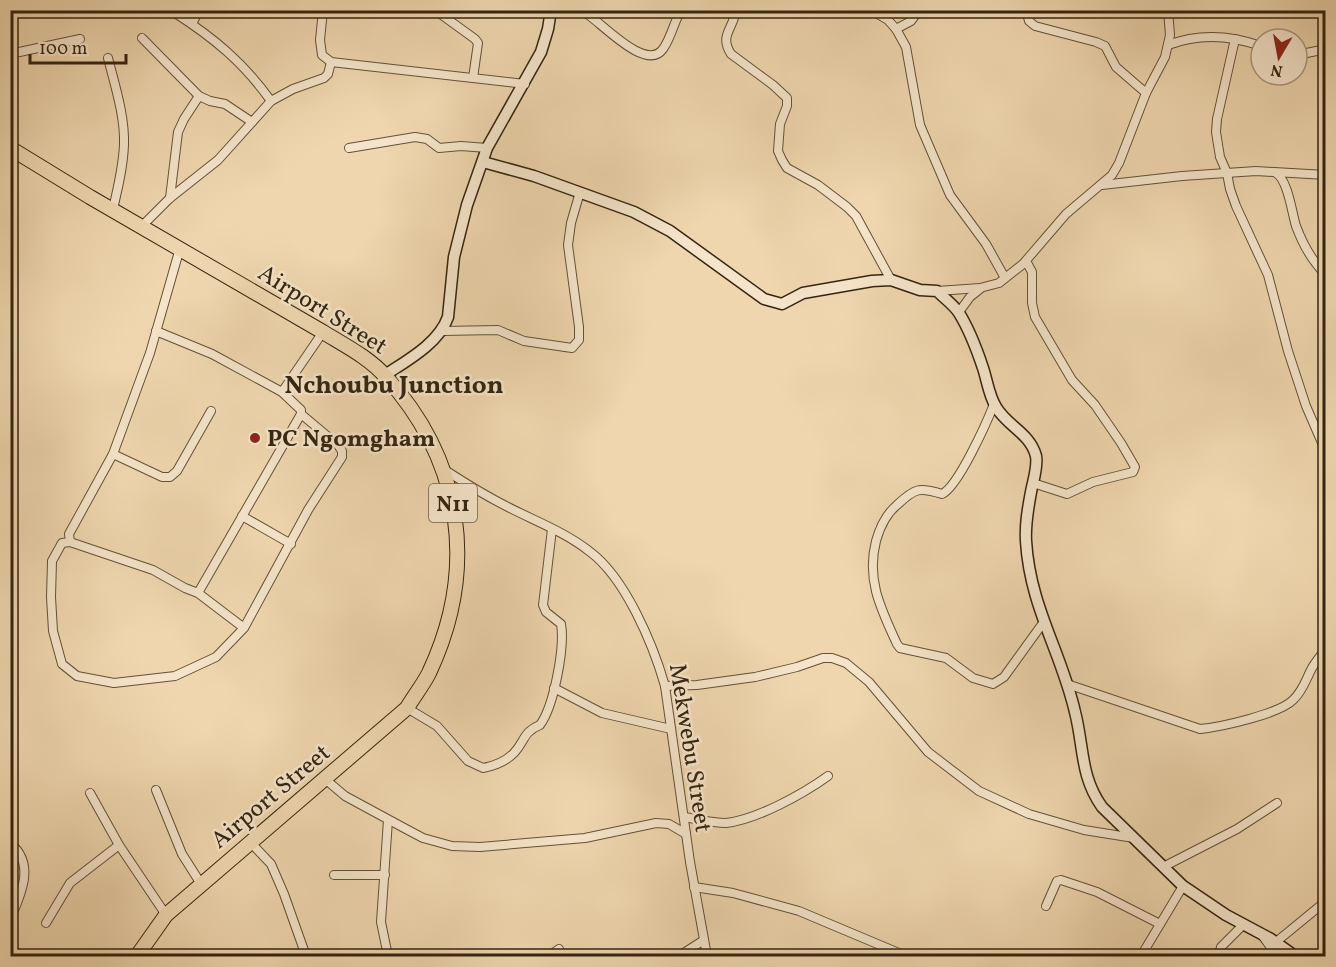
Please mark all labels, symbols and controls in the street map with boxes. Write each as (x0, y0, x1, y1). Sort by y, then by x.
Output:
scale bar (30, 27, 126, 65)
north arrow (1249, 27, 1309, 87)
text: 100 m (39, 37, 88, 62)
text: N (1269, 58, 1284, 82)
street label: Airport Street (251, 257, 393, 364)
district label: Nchoubu Junction (284, 368, 504, 404)
place label: PC Ngomgham (267, 423, 435, 457)
marker: PC Ngomgham (248, 431, 262, 445)
road number: N11 (429, 484, 477, 522)
street label: Mekwebu Street (659, 661, 719, 835)
street label: Airport Street (204, 737, 338, 858)

